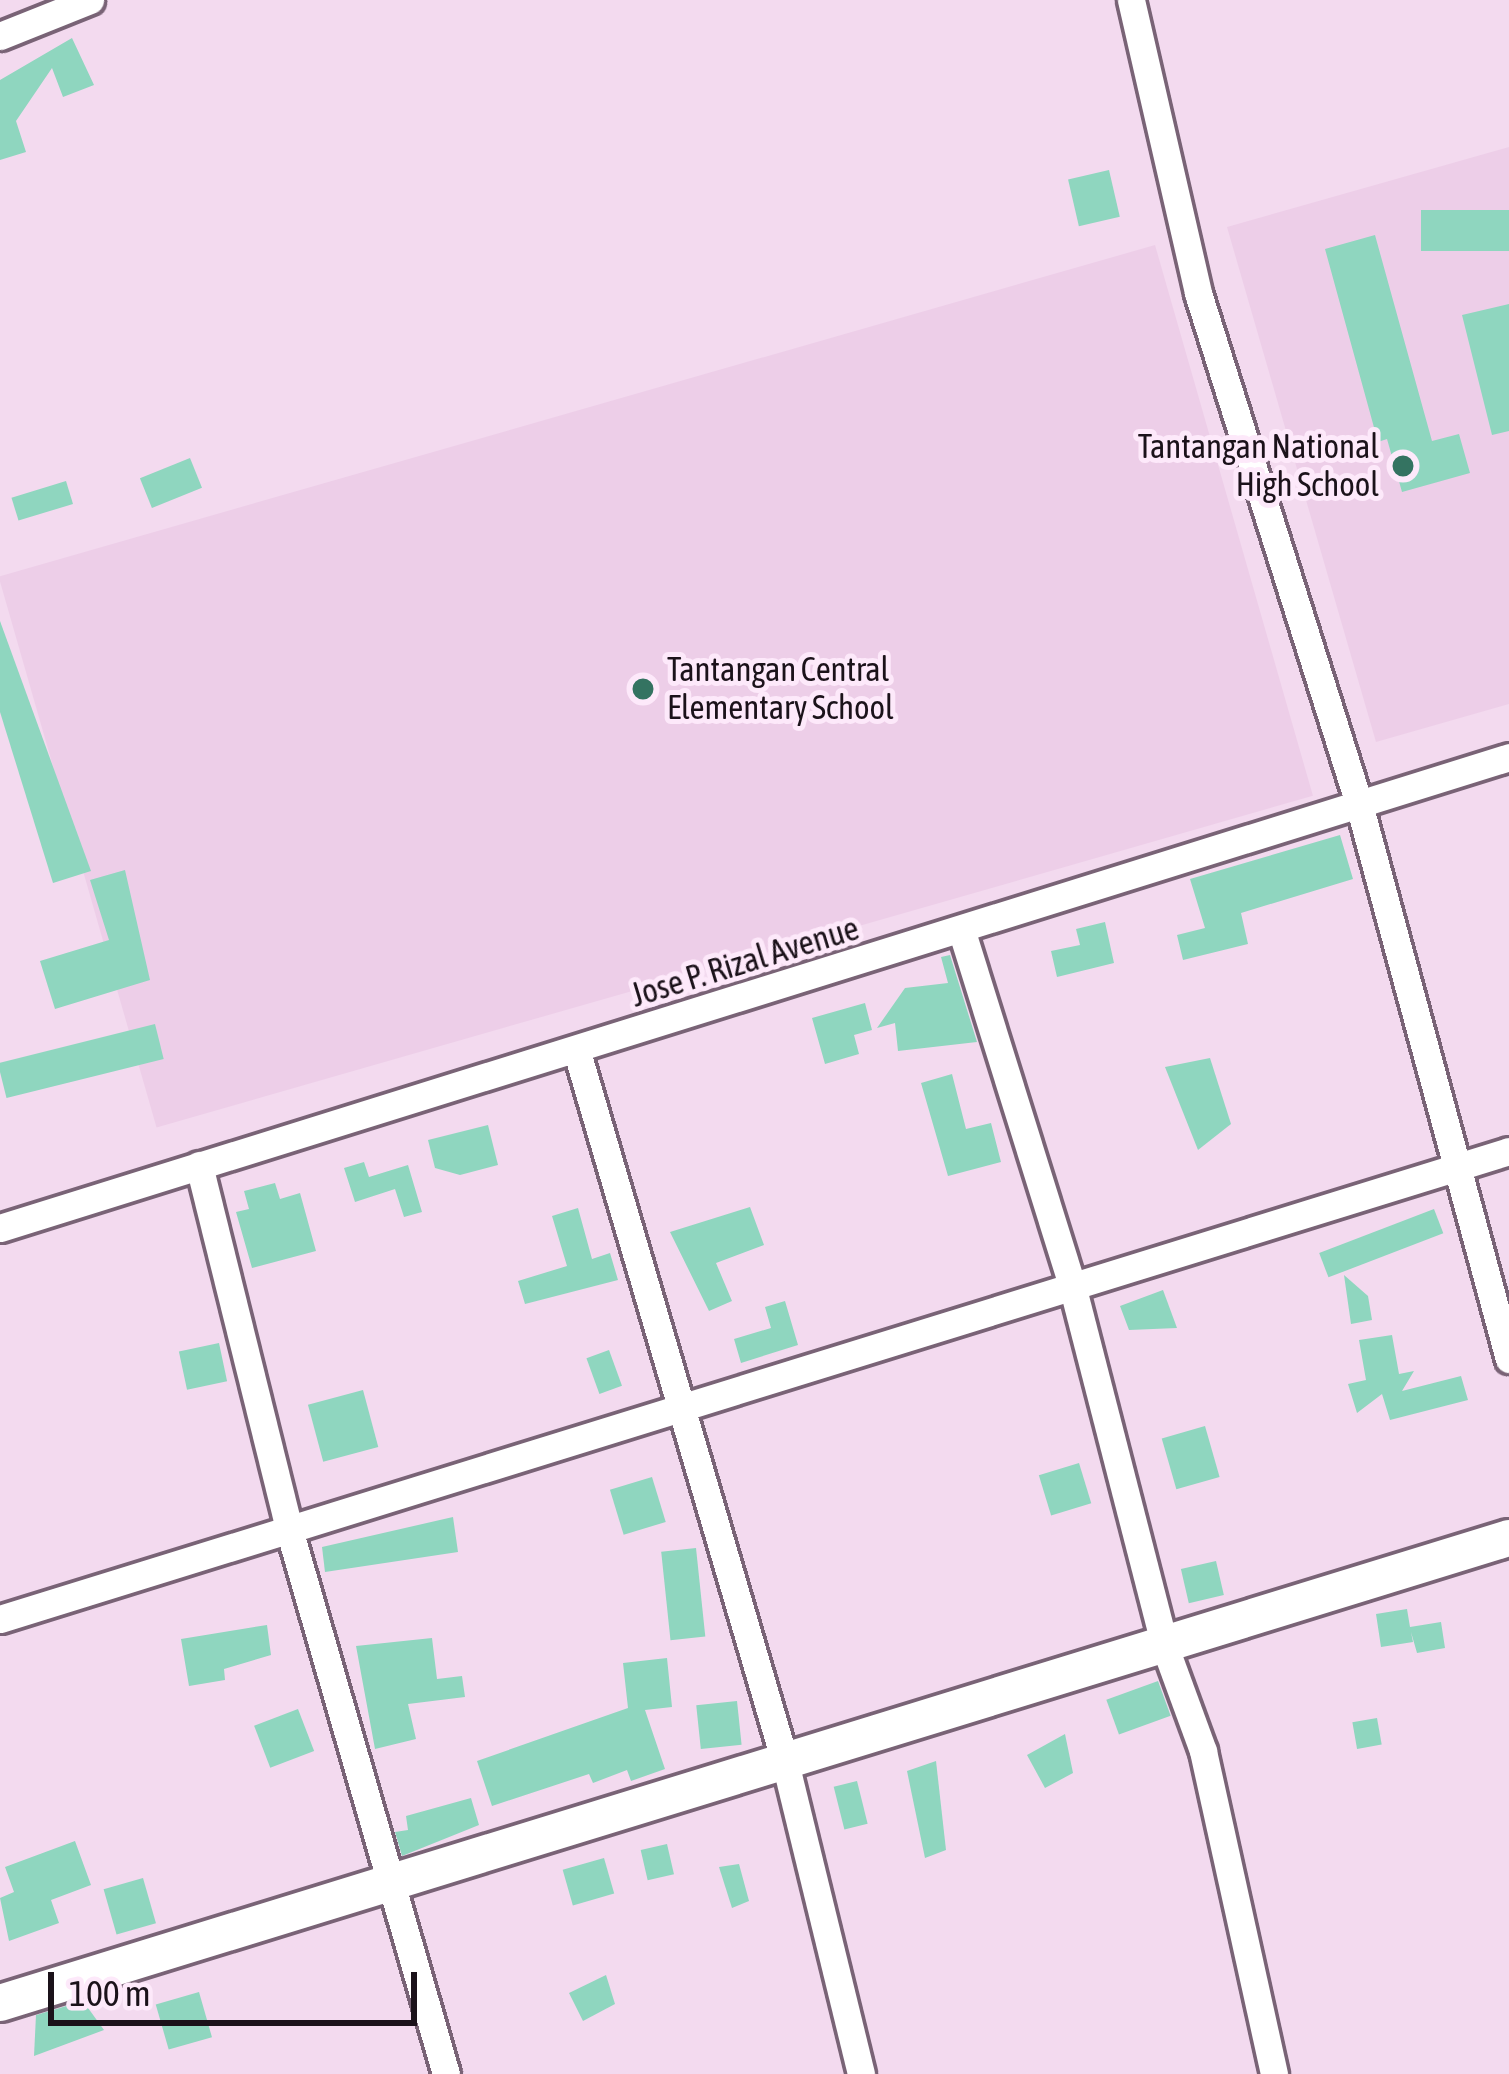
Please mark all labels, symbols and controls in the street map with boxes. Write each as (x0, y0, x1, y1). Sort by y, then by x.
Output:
place label: Tantangan National High School (1138, 427, 1379, 505)
marker: Tantangan National High School (1390, 453, 1416, 479)
place label: Tantangan Central Elementary School (667, 650, 894, 728)
marker: Tantangan Central Elementary School (630, 676, 656, 702)
street label: Jose P. Rizal Avenue (626, 909, 864, 1015)
scale bar (54, 1948, 423, 2022)
text: 100 m (69, 1972, 151, 2014)

